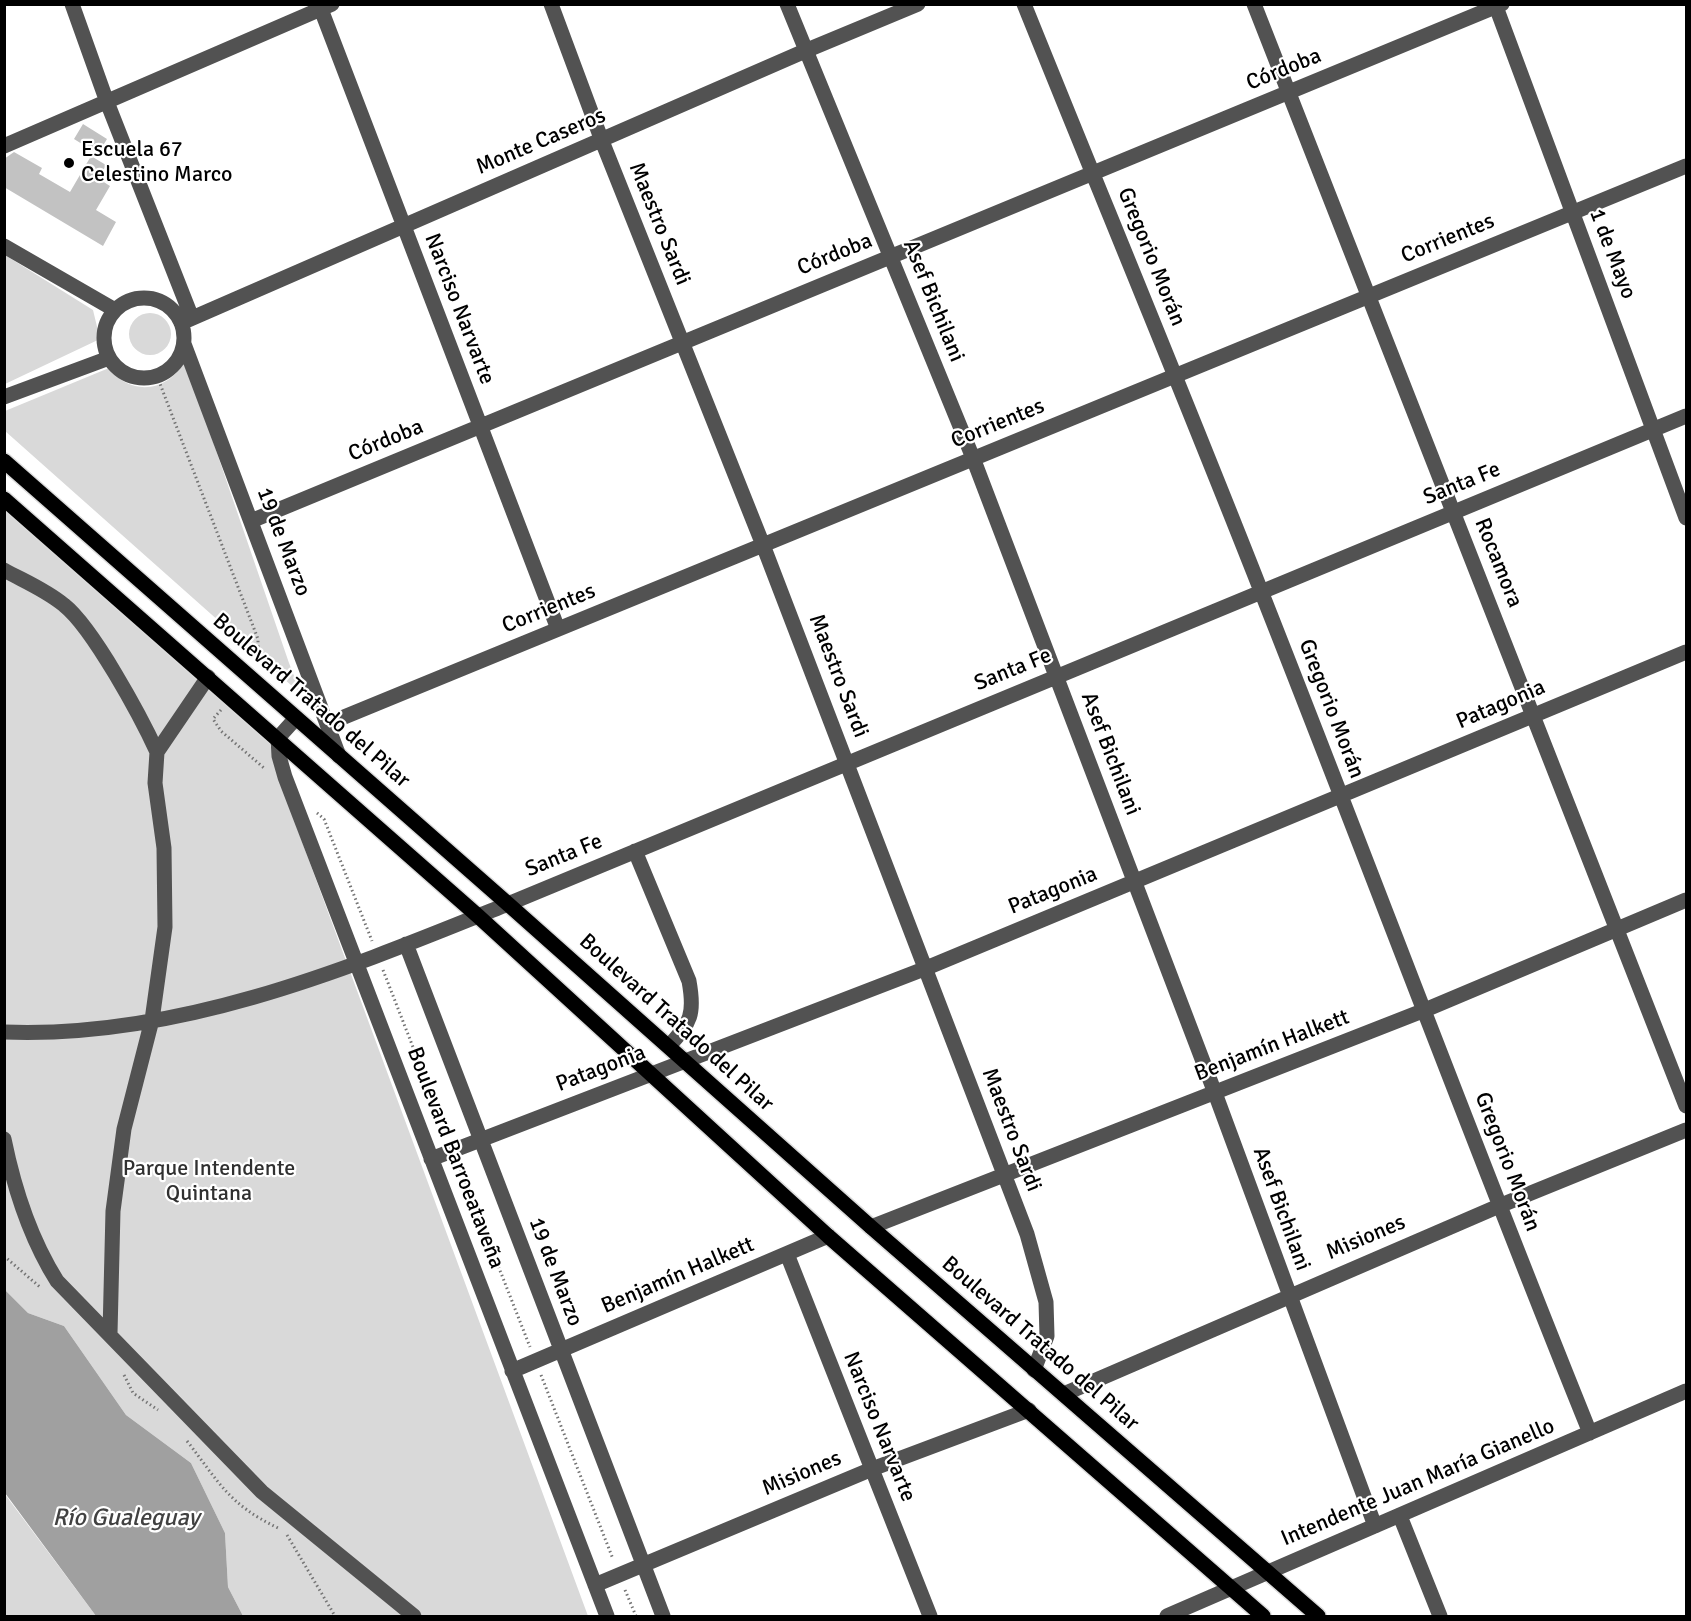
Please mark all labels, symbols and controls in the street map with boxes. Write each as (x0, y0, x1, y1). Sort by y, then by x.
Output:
street label: Córdoba (1243, 43, 1325, 97)
street label: Monte Caseros (472, 103, 610, 181)
place label: Escuela 67 Celestino Marco (81, 137, 232, 188)
marker: Escuela 67 Celestino Marco (62, 156, 76, 170)
street label: Maestro Sardi (622, 159, 696, 289)
street label: Gregorio Morán (1111, 184, 1191, 330)
street label: 1 de Mayo (1583, 205, 1641, 303)
street label: Corrientes (1398, 208, 1498, 270)
street label: Córdoba (794, 228, 876, 282)
street label: Narciso Narvarte (418, 230, 500, 388)
street label: Asef Bichilani (897, 236, 969, 366)
street label: Corrientes (948, 393, 1048, 455)
street label: Córdoba (345, 414, 427, 468)
street label: Santa Fe (1420, 457, 1504, 511)
street label: 19 de Marzo (250, 484, 316, 600)
street label: Rocamora (1468, 515, 1528, 611)
street label: Corrientes (499, 578, 599, 640)
street label: Boulevard Tratado del Pilar (207, 608, 415, 794)
street label: Maestro Sardi (802, 611, 874, 741)
street label: Gregorio Morán (1292, 636, 1370, 782)
street label: Santa Fe (971, 643, 1055, 697)
street label: Patagonia (1453, 675, 1549, 735)
street label: Asef Bichilani (1074, 689, 1146, 819)
street label: Santa Fe (522, 829, 606, 883)
street label: Patagonia (1005, 861, 1101, 921)
street label: Boulevard Tratado del Pilar (573, 929, 779, 1117)
street label: Benjamín Halkett (1191, 1004, 1353, 1088)
street label: Patagonia (552, 1040, 650, 1098)
street label: Boulevard Barroeataveña (401, 1043, 509, 1273)
street label: Maestro Sardi (975, 1065, 1047, 1195)
street label: Gregorio Morán (1468, 1089, 1546, 1235)
street label: Asef Bichilani (1246, 1144, 1316, 1274)
park label: Parque Intendente Quintana (123, 1156, 295, 1208)
street label: Misiones (1322, 1210, 1410, 1266)
street label: 19 de Marzo (522, 1214, 588, 1330)
street label: Benjamín Halkett (598, 1232, 758, 1320)
street label: Boulevard Tratado del Pilar (936, 1251, 1144, 1437)
street label: Narciso Narvarte (837, 1348, 921, 1506)
street label: Intendente Juan María Gianello (1277, 1413, 1559, 1553)
street label: Misiones (758, 1446, 846, 1502)
water label: Río Gualeguay (52, 1505, 200, 1533)

